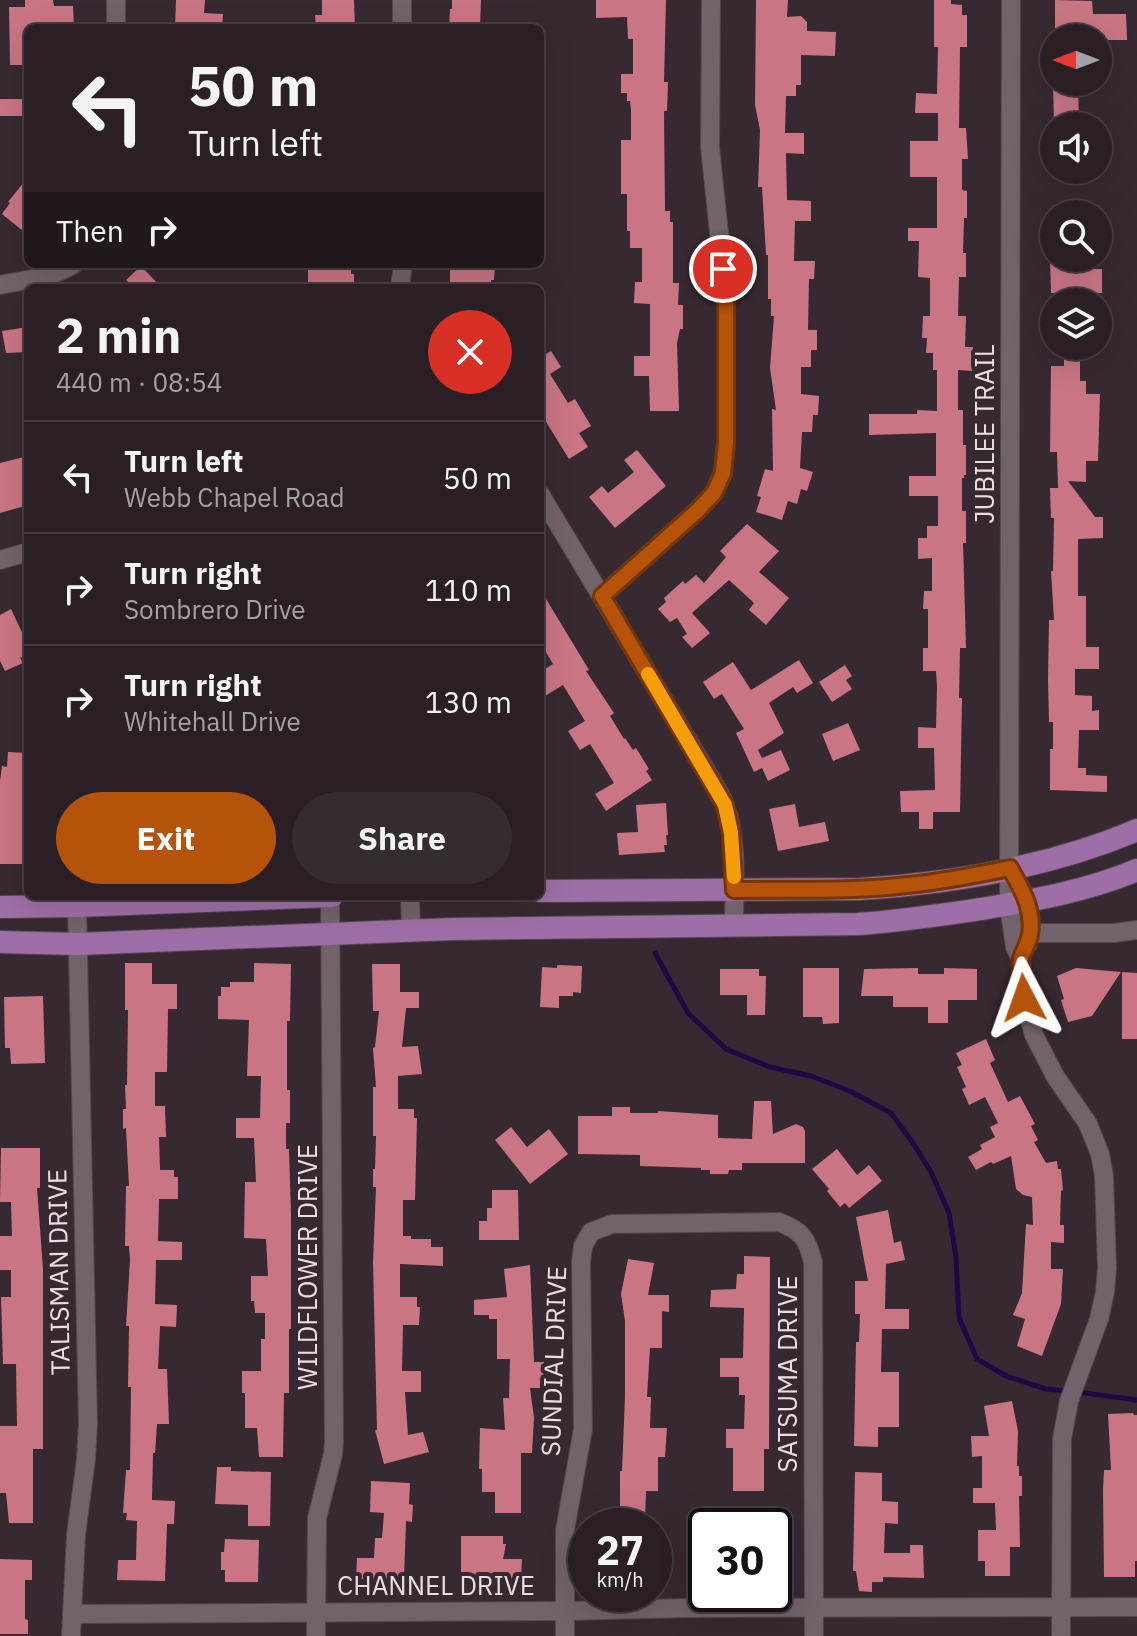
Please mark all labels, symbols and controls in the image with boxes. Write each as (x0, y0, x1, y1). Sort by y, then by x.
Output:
north arrow (1040, 24, 1112, 96)
map controls (1040, 24, 1112, 360)
text: 50 m (188, 49, 318, 121)
icon: left (56, 56, 160, 160)
button: sound (1040, 112, 1112, 184)
text: Turn left (188, 119, 323, 166)
button: search (1040, 200, 1112, 272)
icon: right (140, 208, 184, 252)
text: Then (56, 211, 124, 250)
pin (689, 235, 757, 303)
icon: arrive (701, 247, 745, 291)
button: layers (1040, 288, 1112, 360)
text: 2 min (56, 304, 181, 366)
button: close (428, 310, 512, 394)
street label: JUBILEE TRAIL (967, 344, 1001, 524)
text: 440 m · 08:54 (56, 365, 222, 399)
text: Turn left (124, 441, 243, 480)
icon: left (56, 455, 100, 499)
text: 50 m (443, 458, 512, 497)
text: Webb Chapel Road (124, 480, 344, 514)
text: Turn right (124, 553, 262, 592)
icon: right (56, 567, 100, 611)
text: 110 m (425, 570, 512, 609)
text: Sombrero Drive (124, 592, 306, 626)
text: Turn right (124, 665, 262, 704)
icon: right (56, 679, 100, 723)
text: 130 m (425, 682, 512, 721)
text: Whitehall Drive (124, 704, 301, 738)
button: Exit (56, 792, 276, 884)
button: Share (292, 792, 512, 884)
position arrow (982, 956, 1066, 1040)
street label: WILDFLOWER DRIVE (290, 1144, 324, 1390)
street label: TALISMAN DRIVE (39, 1169, 77, 1375)
street label: SUNDIAL DRIVE (533, 1265, 573, 1457)
street label: SATSUMA DRIVE (770, 1276, 804, 1472)
speed limit sign: 30 (688, 1508, 792, 1612)
text: 27 (596, 1524, 644, 1576)
text: km/h (596, 1566, 644, 1593)
street label: CHANNEL DRIVE (337, 1568, 535, 1602)

